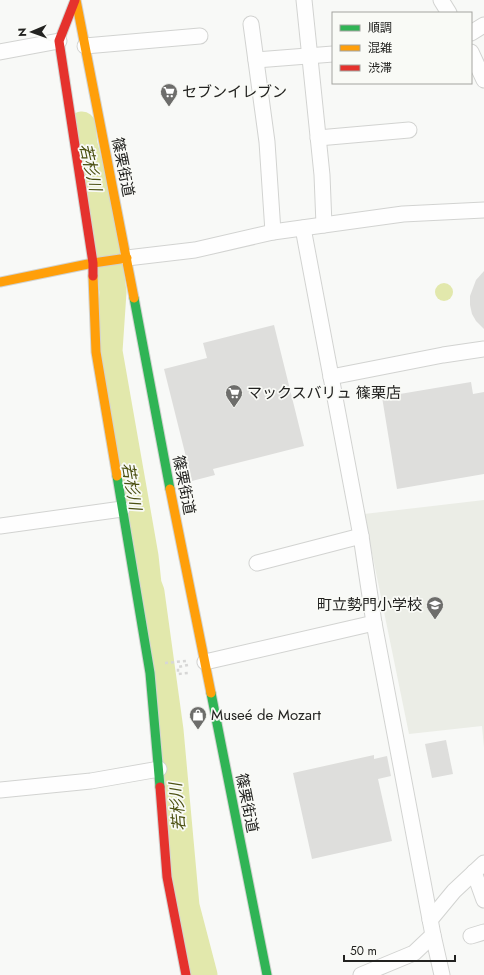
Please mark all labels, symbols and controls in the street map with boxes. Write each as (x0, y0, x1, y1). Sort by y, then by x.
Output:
north arrow (12, 12, 52, 52)
legend (332, 12, 472, 84)
text: 順調 (368, 19, 392, 37)
text: N (14, 28, 30, 37)
text: 混雑 (368, 39, 392, 57)
text: 渋滞 (368, 59, 392, 77)
place label: セブンイレブン (182, 81, 287, 103)
supermarket icon: セブンイレブン (159, 82, 179, 107)
street label: 篠栗街道 (106, 135, 140, 199)
water label: 若杉川 (74, 141, 108, 195)
place label: マックスバリュ 篠栗店 (247, 382, 401, 404)
supermarket icon: マックスバリュ 篠栗店 (224, 383, 244, 408)
street label: 篠栗街道 (167, 453, 201, 517)
water label: 若杉川 (116, 460, 147, 514)
place label: 町立勢門小学校 (317, 594, 422, 616)
school or university icon: 町立勢門小学校 (425, 595, 445, 620)
place label: Museé de Mozart (211, 704, 321, 726)
shop icon: Museé de Mozart (188, 705, 208, 730)
street label: 篠栗街道 (230, 771, 264, 835)
water label: 若杉川 (164, 780, 191, 832)
scale bar (344, 937, 455, 963)
text: 50 m (350, 942, 377, 960)

